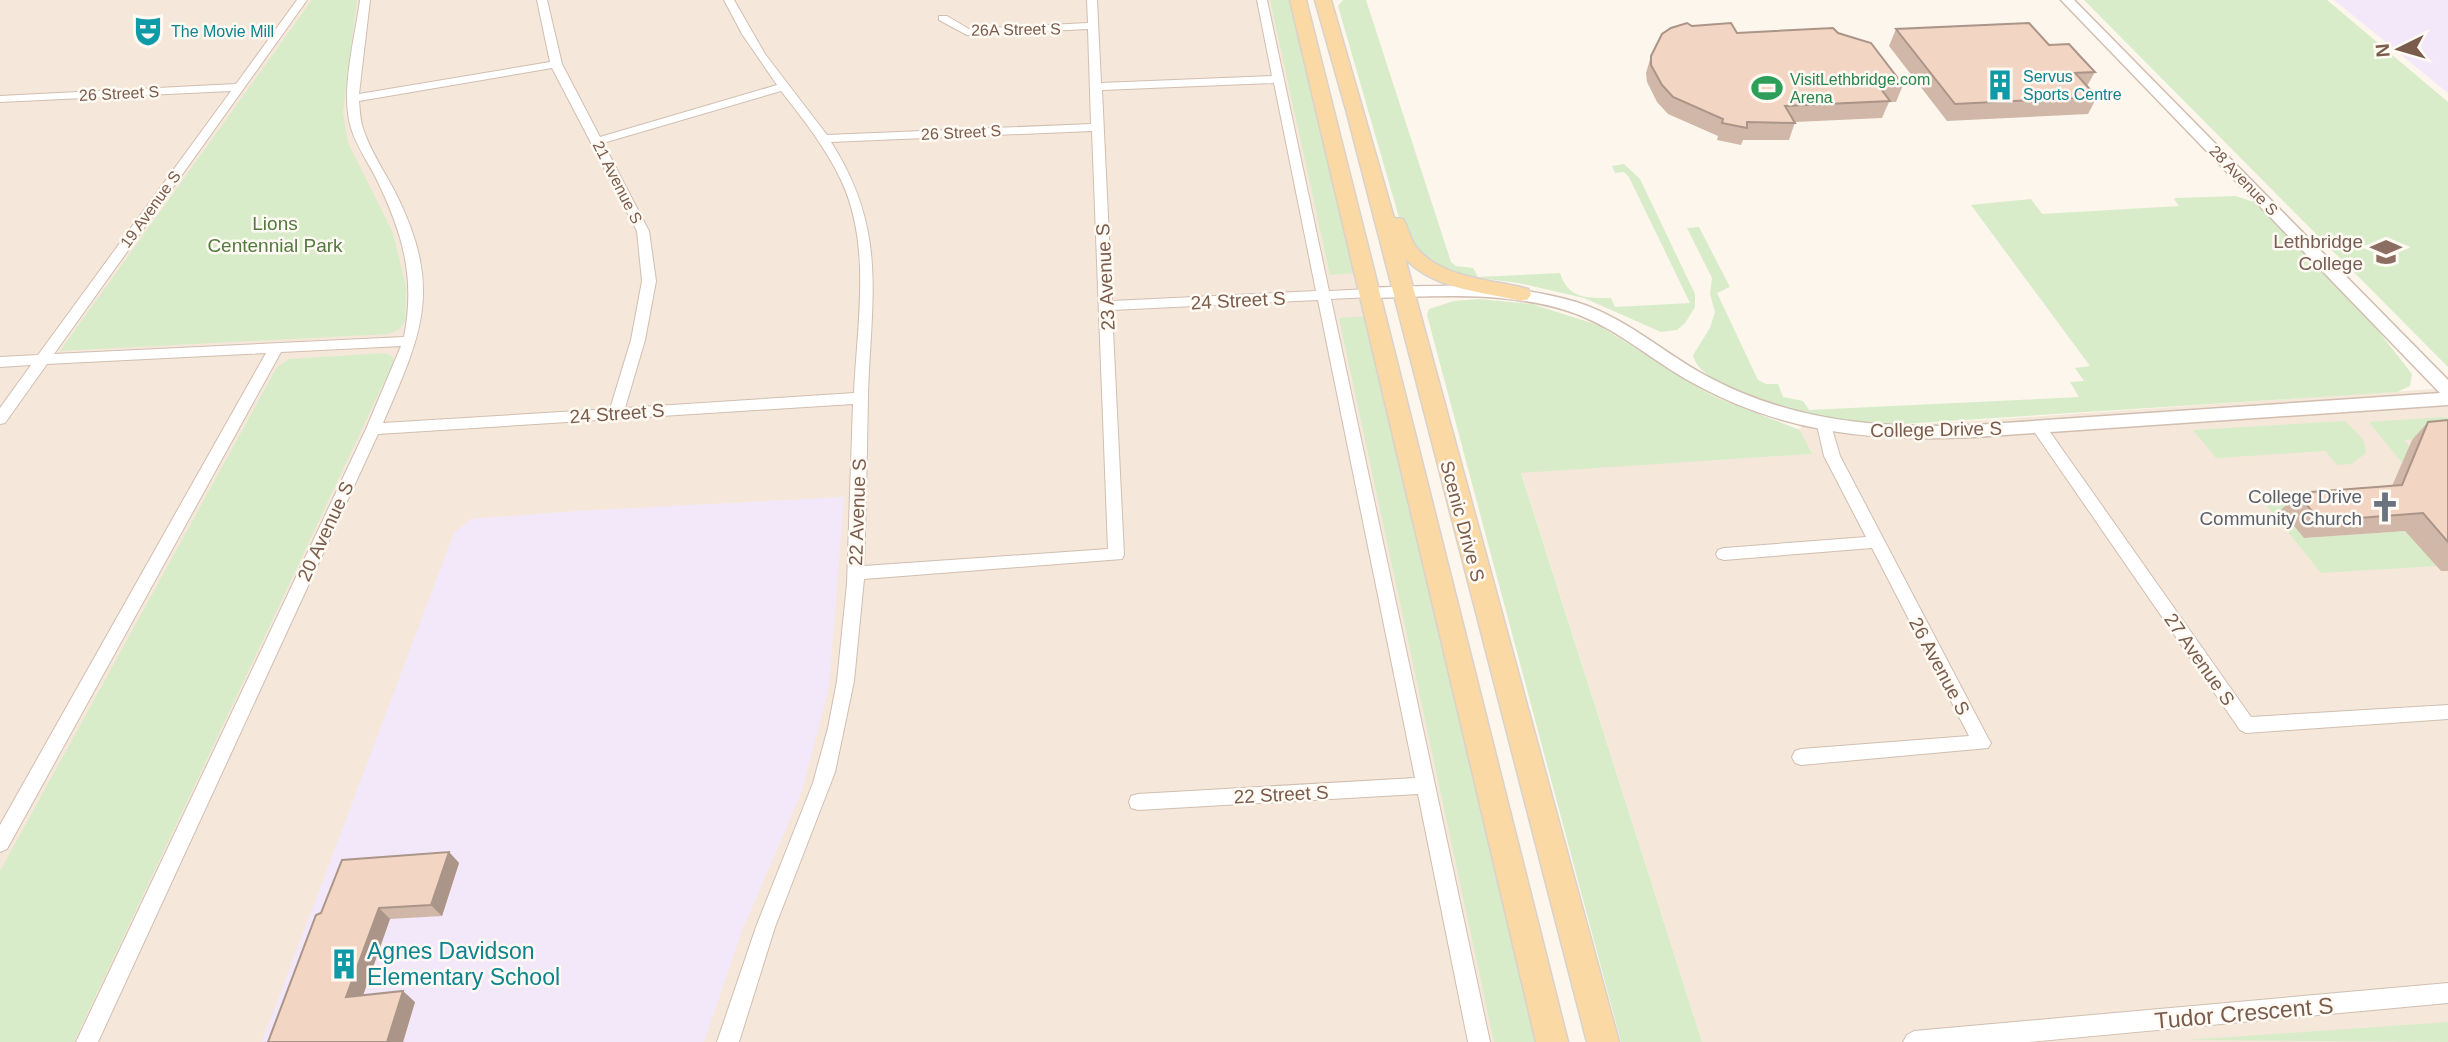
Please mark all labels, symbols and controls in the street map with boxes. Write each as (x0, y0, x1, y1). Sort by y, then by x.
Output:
theatre icon: The Movie Mill (131, 14, 165, 48)
north arrow (2364, 14, 2434, 84)
street label: 26A Street S (971, 20, 1061, 39)
place label: The Movie Mill (171, 23, 274, 40)
text: N (2372, 43, 2394, 58)
building icon: Servus Sports Centre (1983, 68, 2017, 102)
place label: Servus Sports Centre (2023, 68, 2122, 103)
sports icon: VisitLethbridge.com Arena (1750, 71, 1784, 105)
place label: VisitLethbridge.com Arena (1790, 71, 1930, 106)
street label: 26 Street S (79, 83, 159, 104)
street label: 26 Street S (921, 122, 1001, 143)
street label: 21 Avenue S (589, 138, 646, 226)
street label: 28 Avenue S (2206, 142, 2281, 219)
street label: 19 Avenue S (117, 168, 184, 251)
park label: Lions Centennial Park (207, 213, 343, 256)
street label: 23 Avenue S (1092, 223, 1119, 331)
place label: Lethbridge College (2273, 231, 2363, 274)
school or university icon: Lethbridge College (2369, 235, 2403, 269)
street label: 24 Street S (1190, 288, 1286, 313)
street label: 24 Street S (569, 400, 665, 427)
street label: College Drive S (1870, 418, 2002, 441)
street label: 22 Avenue S (845, 458, 870, 566)
street label: Scenic Drive S (1436, 458, 1489, 584)
street label: 20 Avenue S (293, 478, 358, 584)
place label: College Drive Community Church (2199, 486, 2362, 529)
church icon: College Drive Community Church (2368, 490, 2402, 524)
street label: 27 Avenue S (2160, 609, 2239, 709)
street label: 26 Avenue S (1905, 614, 1974, 719)
street label: 22 Street S (1233, 782, 1329, 807)
place label: Agnes Davidson Elementary School (367, 938, 560, 990)
building icon: Agnes Davidson Elementary School (327, 947, 361, 981)
street label: Tudor Crescent S (2154, 992, 2334, 1034)

